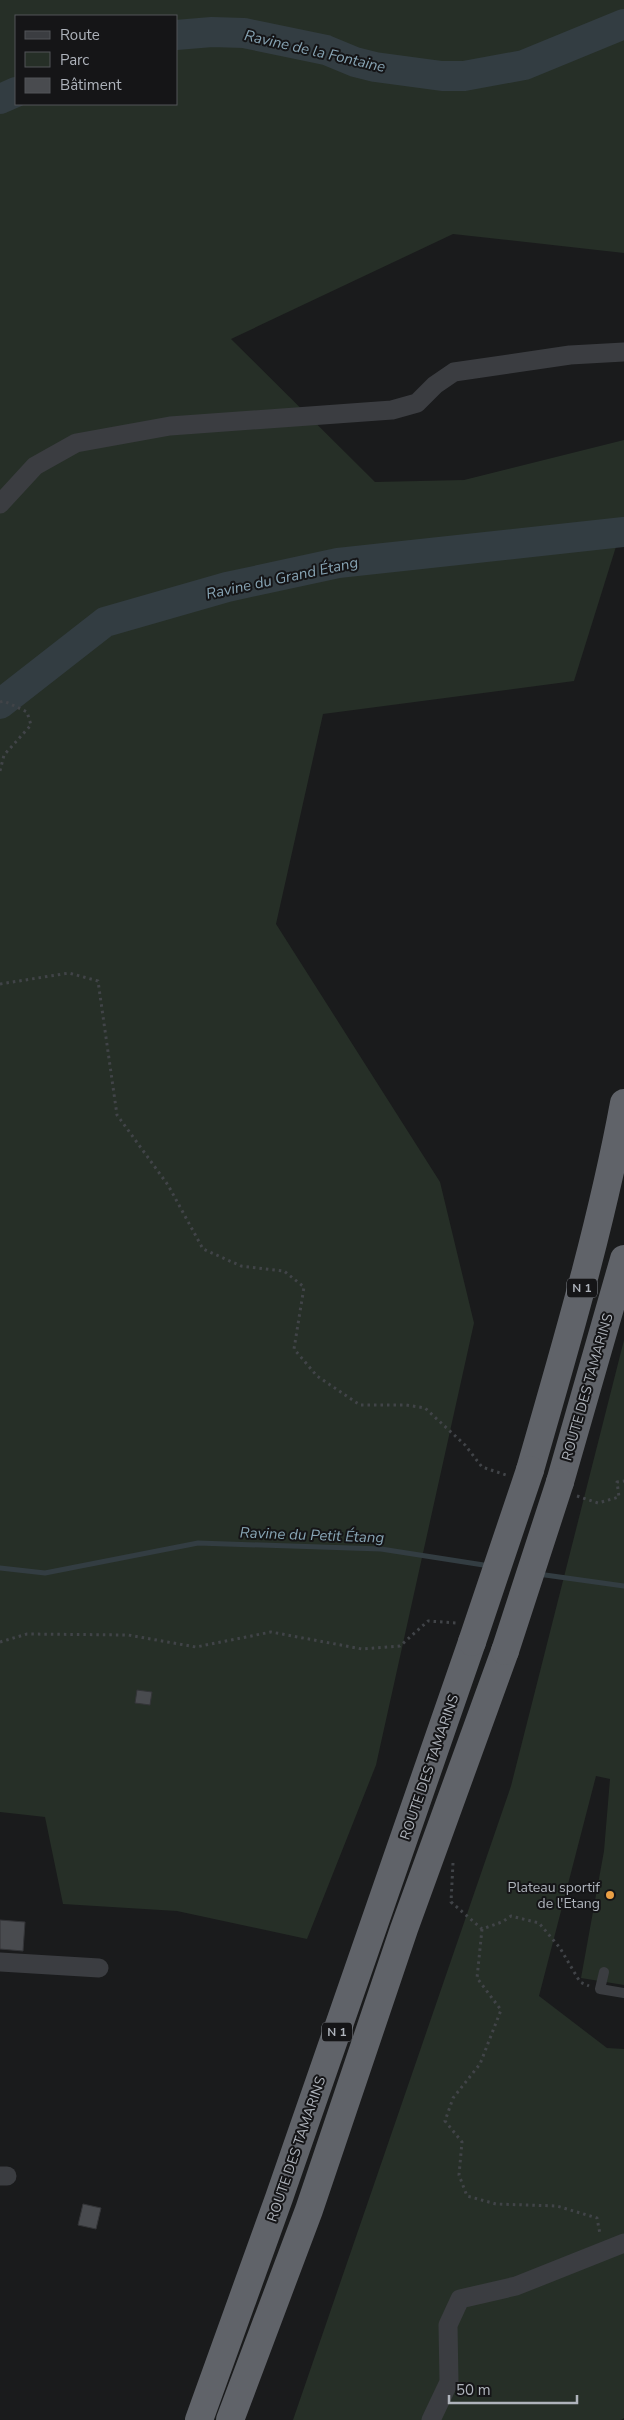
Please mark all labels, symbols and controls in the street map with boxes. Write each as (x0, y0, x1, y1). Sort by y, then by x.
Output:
legend (15, 15, 178, 105)
text: Route (60, 25, 100, 45)
water label: Ravine de la Fontaine (242, 25, 388, 77)
text: Parc (60, 50, 89, 70)
text: Bâtiment (60, 75, 122, 95)
water label: Ravine du Grand Étang (204, 552, 360, 604)
road number: N 1 (567, 1278, 597, 1298)
street label: ROUTE DES TAMARINS (557, 1311, 618, 1463)
water label: Ravine du Petit Étang (239, 1522, 385, 1548)
street label: ROUTE DES TAMARINS (396, 1692, 463, 1842)
place label: Plateau sportif de l'Etang (508, 1878, 600, 1913)
marker: Plateau sportif de l'Etang (604, 1889, 616, 1901)
road number: N 1 (322, 2022, 352, 2041)
street label: ROUTE DES TAMARINS (263, 2074, 330, 2224)
scale bar (449, 2372, 576, 2404)
text: 50 m (456, 2380, 491, 2400)

